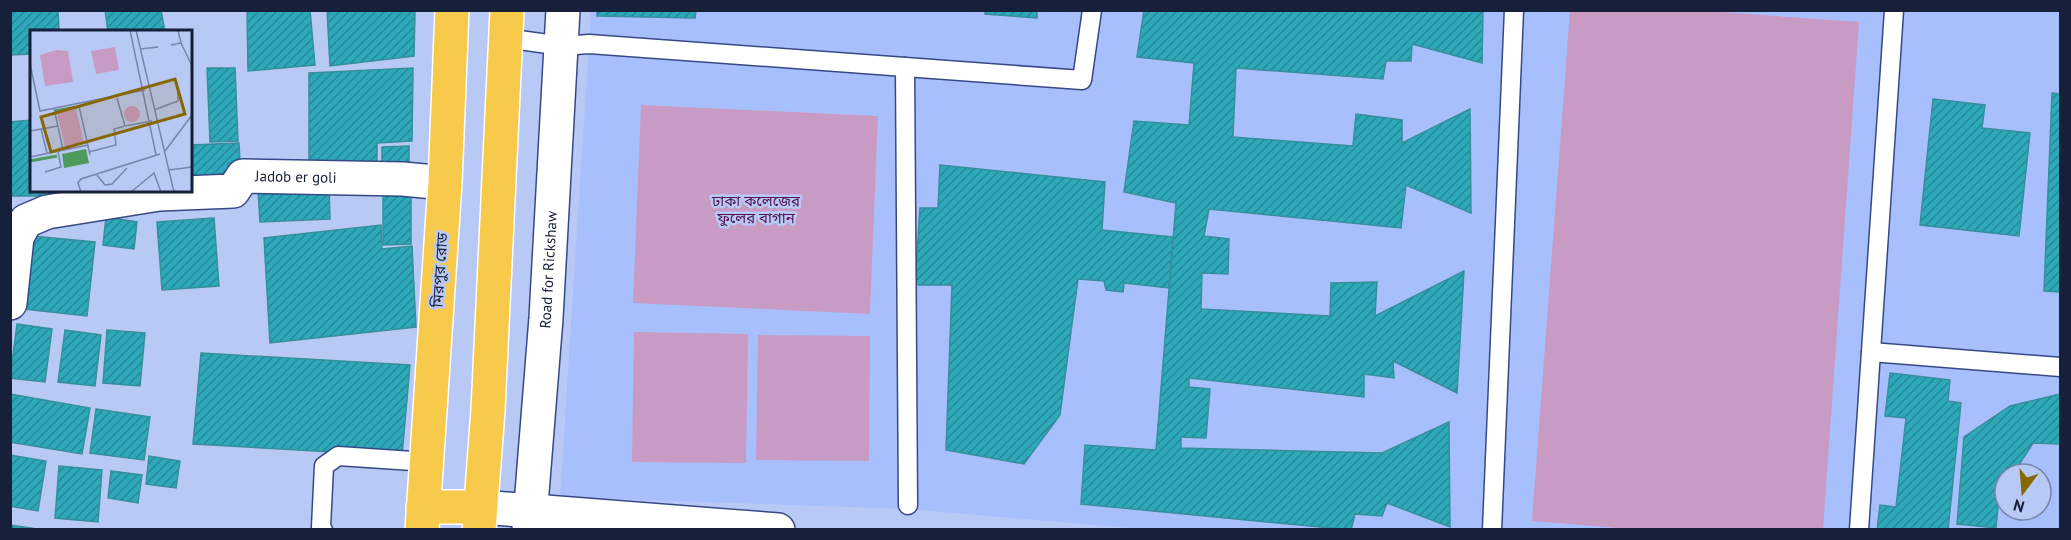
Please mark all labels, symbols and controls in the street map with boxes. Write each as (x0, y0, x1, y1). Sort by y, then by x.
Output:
inset map (30, 30, 192, 192)
street label: Jadob er goli (254, 166, 337, 187)
park label: ঢাকা কলেজের ফুলের বাগান (711, 191, 801, 227)
street label: Road for Rickshaw (535, 211, 561, 329)
street label: মিরপুর রোড (427, 232, 452, 309)
north arrow (1993, 462, 2053, 522)
text: N (2011, 495, 2027, 517)

